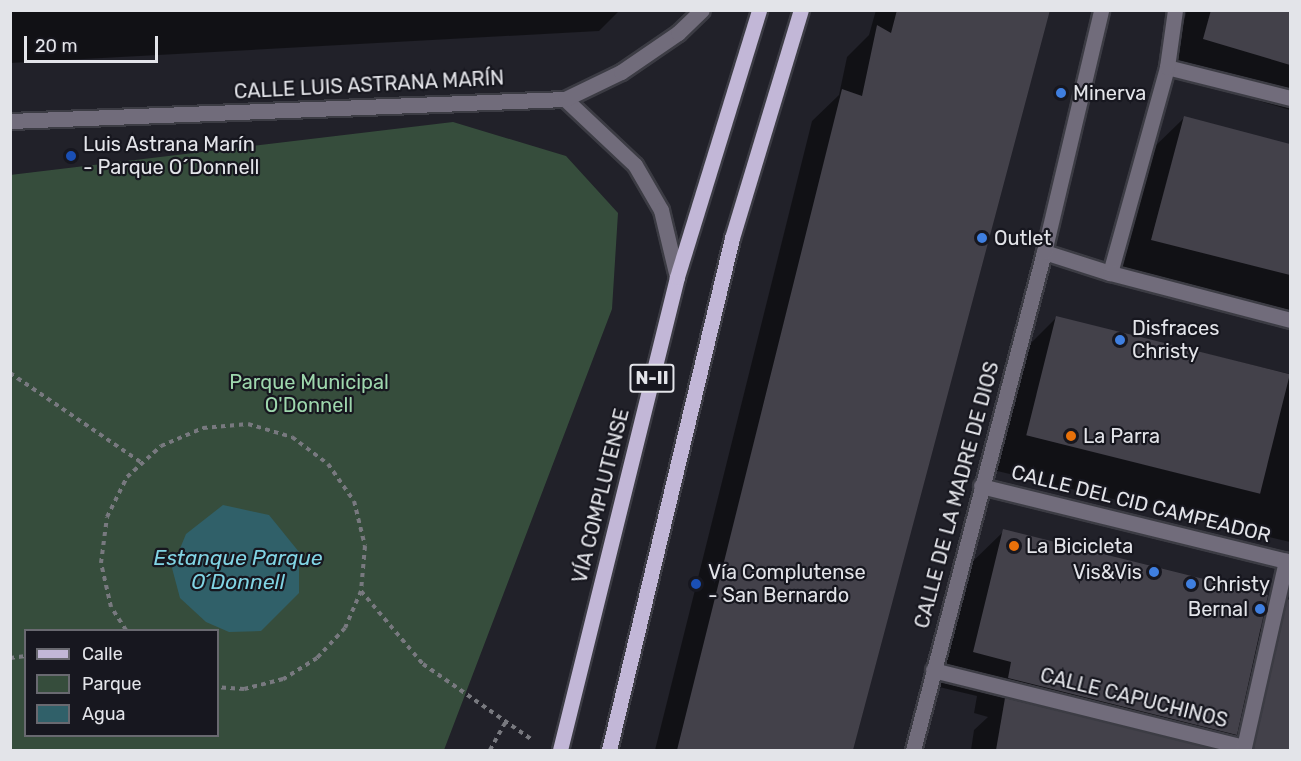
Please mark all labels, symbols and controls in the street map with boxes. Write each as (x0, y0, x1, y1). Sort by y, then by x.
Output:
scale bar (27, 24, 160, 62)
text: 20 m (35, 35, 77, 57)
street label: CALLE LUIS ASTRANA MARÍN (233, 66, 505, 104)
place label: Minerva (1073, 81, 1146, 105)
marker: Minerva (1054, 86, 1068, 100)
place label: Luis Astrana Marín - Parque O´Donnell (83, 132, 259, 179)
marker: Luis Astrana Marín - Parque O´Donnell (64, 149, 78, 163)
place label: Outlet (994, 226, 1051, 250)
marker: Outlet (975, 231, 989, 245)
place label: Disfraces Christy (1132, 316, 1219, 363)
marker: Disfraces Christy (1113, 333, 1127, 347)
street label: CALLE DE LA MADRE DE DIOS (910, 359, 1004, 631)
road number: N-II (628, 363, 676, 393)
park label: Parque Municipal O'Donnell (229, 370, 389, 417)
street label: VÍA COMPLUTENSE (568, 406, 634, 586)
place label: La Parra (1083, 424, 1160, 448)
marker: La Parra (1064, 429, 1078, 443)
street label: CALLE DEL CID CAMPEADOR (1009, 460, 1273, 548)
place label: La Bicicleta (1026, 534, 1133, 558)
marker: La Bicicleta (1007, 539, 1021, 553)
water label: Estanque Parque O´Donnell (153, 545, 323, 595)
place label: Vía Complutense - San Bernardo (708, 560, 866, 607)
place label: Vis&Vis (1073, 560, 1142, 584)
marker: Vis&Vis (1147, 565, 1161, 579)
place label: Christy (1203, 572, 1270, 596)
marker: Vía Complutense - San Bernardo (689, 577, 703, 591)
marker: Christy (1184, 577, 1198, 591)
place label: Bernal (1188, 597, 1248, 621)
marker: Bernal (1253, 602, 1267, 616)
legend (24, 629, 219, 737)
text: Calle (82, 643, 123, 665)
street label: CALLE CAPUCHINOS (1038, 663, 1230, 733)
text: Parque (82, 673, 142, 695)
text: Agua (82, 703, 125, 725)

